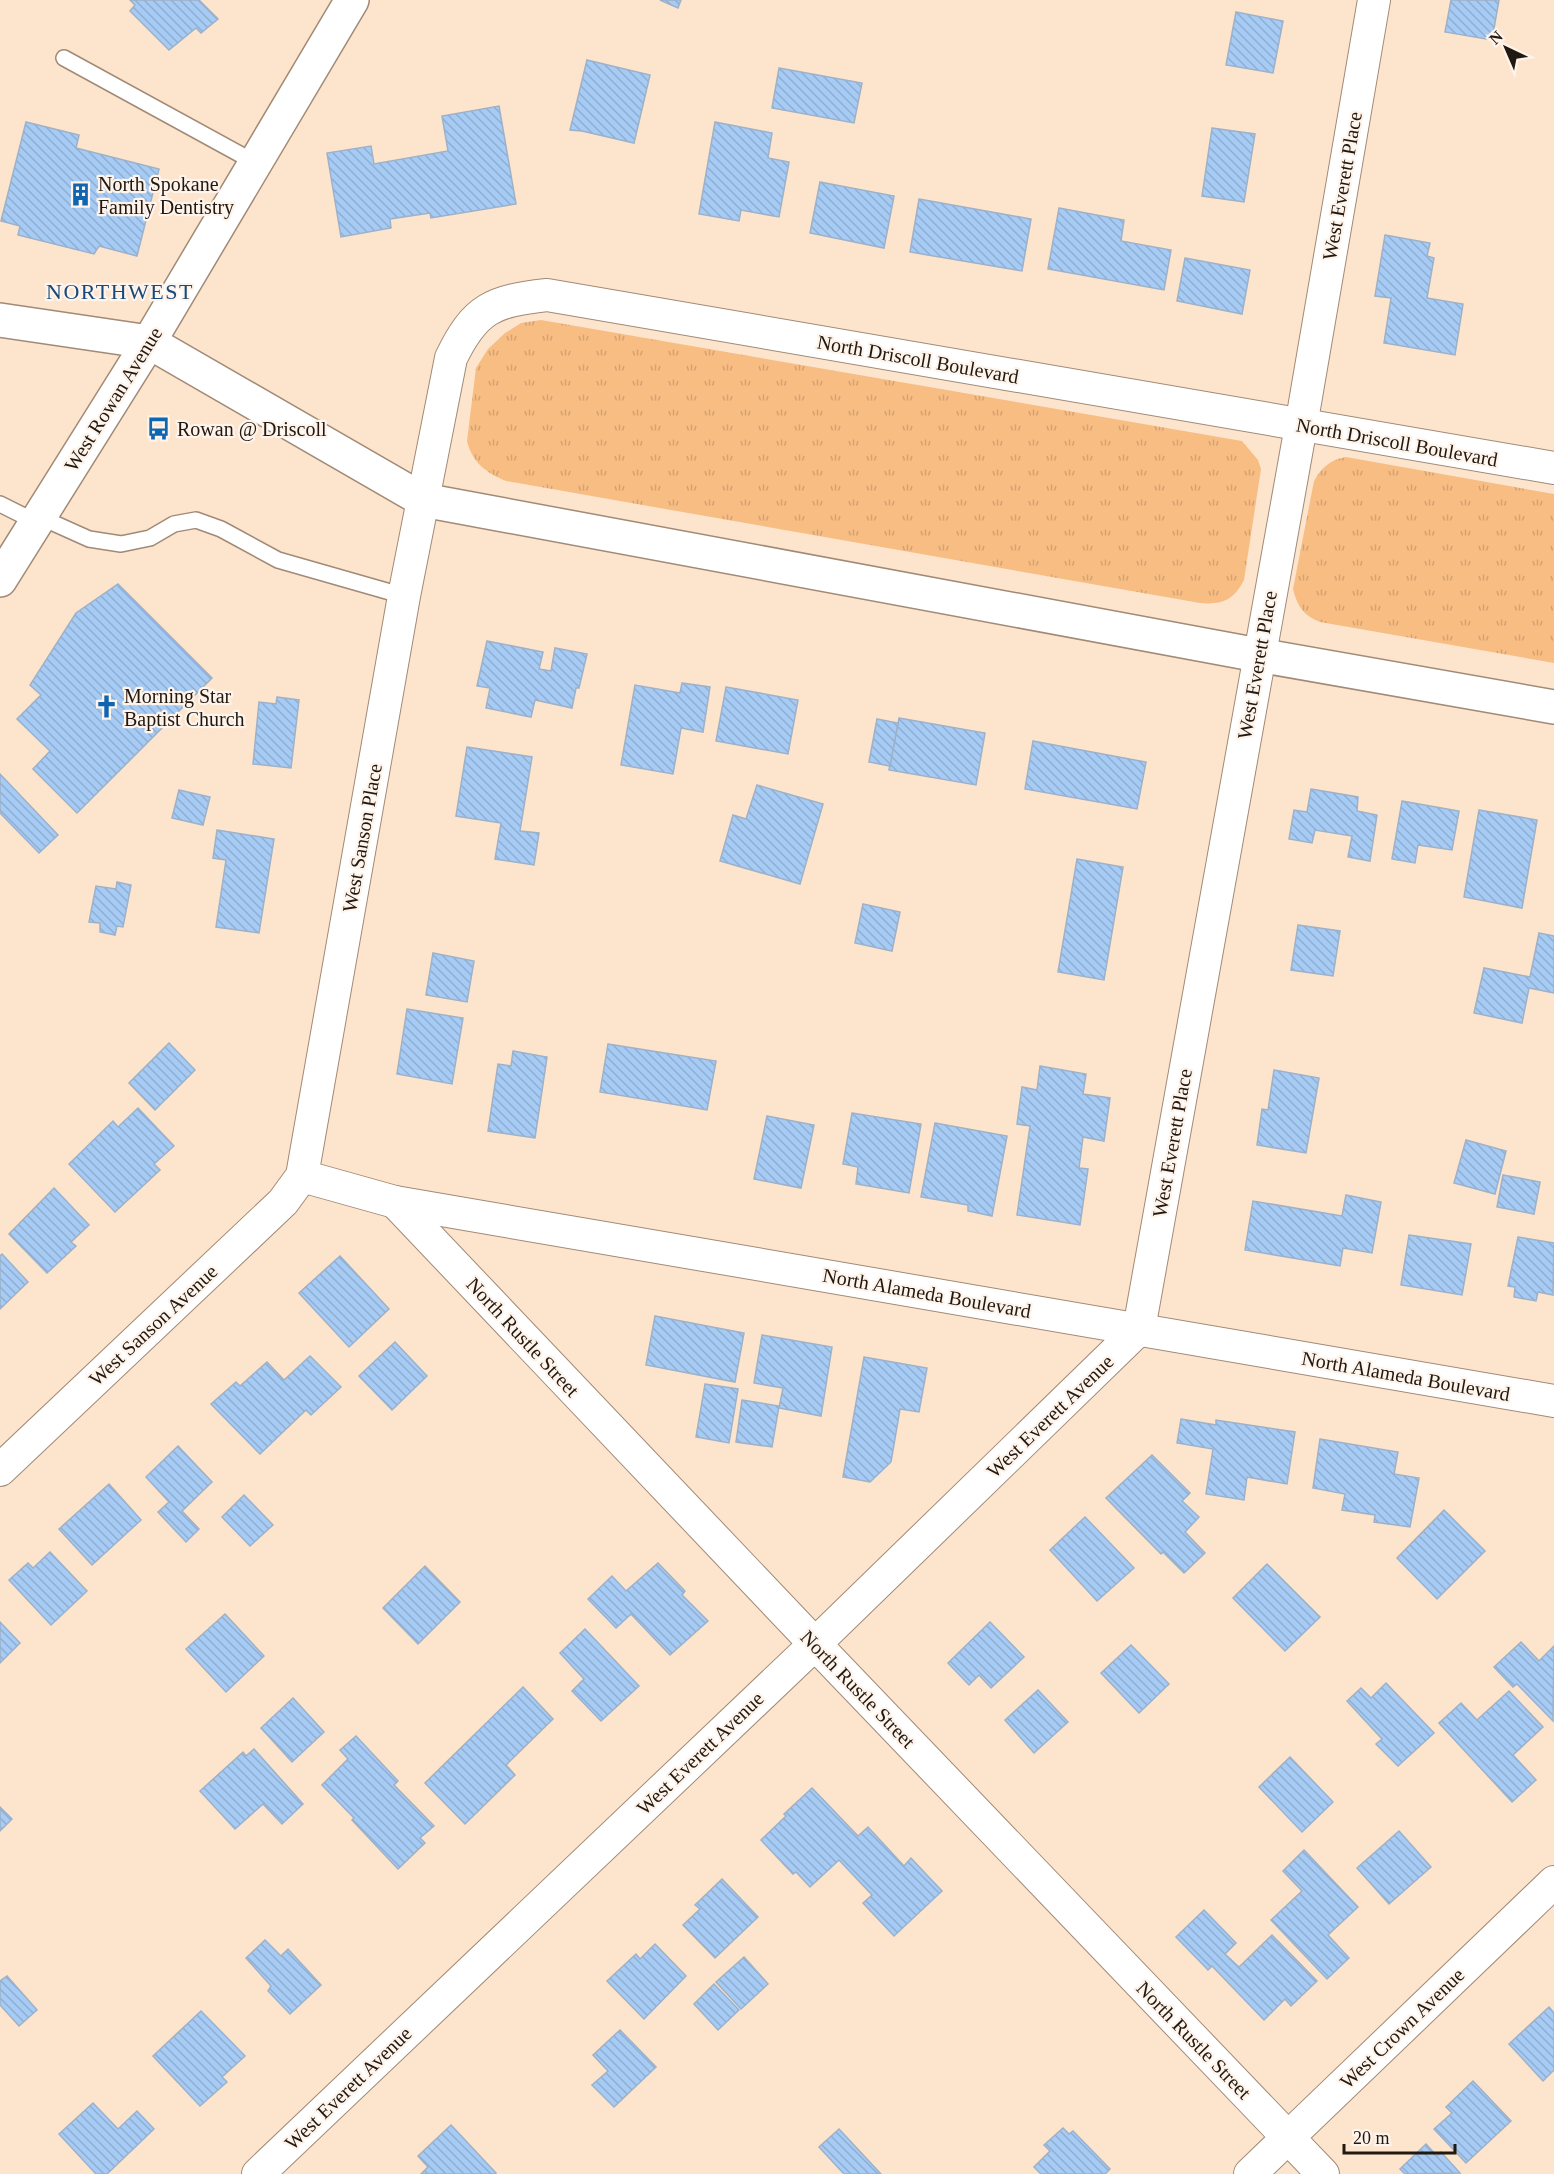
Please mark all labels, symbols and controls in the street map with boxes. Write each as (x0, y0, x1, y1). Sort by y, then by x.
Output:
north arrow (1476, 18, 1536, 78)
text: N (1486, 27, 1506, 48)
street label: West Everett Place (1318, 110, 1366, 262)
place label: North Spokane Family Dentistry (98, 173, 234, 219)
building icon: North Spokane Family Dentistry (67, 182, 93, 208)
district label: NORTHWEST (46, 279, 194, 304)
street label: West Rowan Avenue (60, 323, 166, 475)
street label: North Driscoll Boulevard (815, 330, 1021, 388)
street label: North Driscoll Boulevard (1294, 413, 1500, 471)
bus stop icon: Rowan @ Driscoll (146, 416, 172, 442)
place label: Rowan @ Driscoll (177, 418, 327, 441)
street label: West Everett Place (1233, 589, 1281, 741)
place label: Morning Star Baptist Church (124, 685, 245, 731)
church icon: Morning Star Baptist Church (93, 694, 119, 720)
street label: West Sanson Place (338, 762, 386, 914)
street label: West Everett Place (1148, 1067, 1196, 1219)
street label: West Sanson Avenue (84, 1260, 222, 1390)
street label: North Alameda Boulevard (821, 1264, 1033, 1322)
street label: North Rustle Street (462, 1273, 584, 1401)
street label: North Alameda Boulevard (1300, 1347, 1512, 1405)
street label: West Everett Avenue (982, 1350, 1118, 1482)
street label: North Rustle Street (796, 1626, 920, 1752)
street label: West Everett Avenue (632, 1687, 768, 1819)
street label: West Crown Avenue (1336, 1963, 1469, 2093)
street label: North Rustle Street (1132, 1977, 1256, 2103)
street label: West Everett Avenue (280, 2022, 416, 2154)
scale bar (1344, 2117, 1455, 2155)
text: 20 m (1353, 2128, 1390, 2148)

